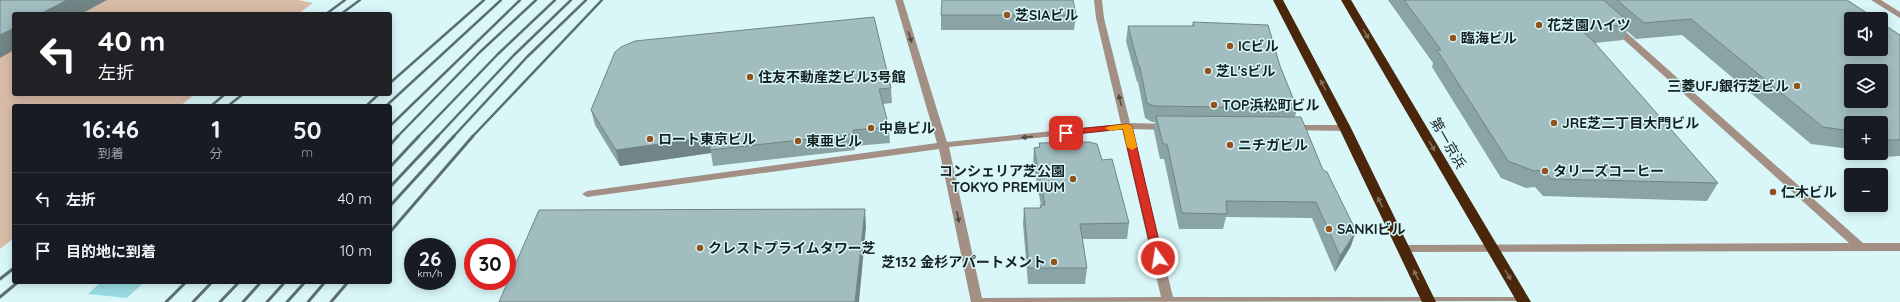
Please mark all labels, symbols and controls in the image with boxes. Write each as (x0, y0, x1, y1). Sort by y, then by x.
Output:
place label: 芝SIAビル (1015, 6, 1078, 24)
marker: 芝SIAビル (1002, 10, 1012, 20)
map controls (1844, 12, 1888, 212)
button: sound (1844, 12, 1888, 56)
place label: 花芝園ハイツ (1547, 16, 1631, 34)
marker: 花芝園ハイツ (1534, 20, 1544, 30)
text: 40 m (98, 23, 165, 58)
icon: left (32, 28, 84, 80)
one-way arrow (1362, 29, 1370, 39)
place label: 臨海ビル (1461, 29, 1517, 47)
one-way arrow (907, 32, 913, 44)
marker: 臨海ビル (1448, 33, 1458, 43)
place label: ICビル (1238, 37, 1279, 55)
marker: ICビル (1225, 41, 1235, 51)
text: 左折 (98, 61, 134, 84)
place label: 芝L'sビル (1216, 62, 1276, 80)
button: layers (1844, 64, 1888, 108)
marker: 芝L'sビル (1203, 66, 1213, 76)
place label: 住友不動産芝ビル3号館 (758, 68, 906, 86)
marker: 住友不動産芝ビル3号館 (745, 72, 755, 82)
place label: 三菱UFJ銀行芝ビル (1667, 77, 1789, 95)
one-way arrow (1319, 79, 1326, 91)
marker: 三菱UFJ銀行芝ビル (1792, 81, 1802, 91)
one-way arrow (1117, 94, 1123, 106)
place label: TOP浜松町ビル (1222, 96, 1320, 114)
marker: TOP浜松町ビル (1209, 100, 1219, 110)
text: 16:46 (82, 114, 139, 144)
text: 1 (211, 114, 221, 144)
street label: 第一京浜 (1426, 114, 1470, 172)
place label: JRE芝二丁目大門ビル (1562, 114, 1699, 132)
text: 50 (293, 115, 322, 145)
pin (1049, 116, 1083, 150)
button: + (1844, 116, 1888, 160)
marker: JRE芝二丁目大門ビル (1549, 118, 1559, 128)
place label: 中島ビル (879, 119, 935, 137)
icon: arrive (1055, 122, 1077, 144)
marker: 中島ビル (866, 123, 876, 133)
place label: ロート東京ビル (658, 130, 756, 148)
place label: 東亜ビル (806, 132, 862, 150)
one-way arrow (1021, 133, 1033, 140)
marker: ロート東京ビル (645, 134, 655, 144)
marker: 東亜ビル (793, 136, 803, 146)
place label: ニチガビル (1238, 136, 1308, 154)
marker: ニチガビル (1225, 140, 1235, 150)
one-way arrow (1428, 140, 1435, 152)
text: m (301, 144, 313, 160)
text: 到着 (98, 145, 124, 161)
text: 分 (209, 145, 223, 161)
place label: コンシェリア芝公園 TOKYO PREMIUM (939, 162, 1065, 196)
place label: タリーズコーヒー (1553, 162, 1664, 180)
marker: タリーズコーヒー (1540, 166, 1550, 176)
button: − (1844, 168, 1888, 212)
marker: コンシェリア芝公園 TOKYO PREMIUM (1068, 174, 1078, 184)
place label: 仁木ビル (1781, 183, 1837, 201)
marker: 仁木ビル (1768, 187, 1778, 197)
icon: left (32, 188, 54, 210)
text: 40 m (337, 189, 372, 208)
text: 左折 (66, 190, 96, 209)
one-way arrow (1377, 196, 1383, 207)
one-way arrow (956, 211, 962, 223)
place label: SANKIビル (1337, 220, 1406, 238)
marker: SANKIビル (1324, 224, 1334, 234)
position arrow (1137, 237, 1179, 279)
speed limit sign: 30 (464, 238, 516, 290)
place label: クレストプライムタワー芝 (708, 239, 876, 257)
icon: arrive (32, 240, 54, 262)
text: 10 m (340, 241, 372, 260)
text: 目的地に到着 (66, 242, 156, 261)
marker: クレストプライムタワー芝 (695, 243, 705, 253)
text: 26 (419, 246, 441, 271)
place label: 芝132 金杉アパートメント (881, 253, 1046, 271)
marker: 芝132 金杉アパートメント (1049, 257, 1059, 267)
text: km/h (417, 267, 443, 280)
one-way arrow (1504, 269, 1511, 281)
one-way arrow (1413, 270, 1420, 281)

